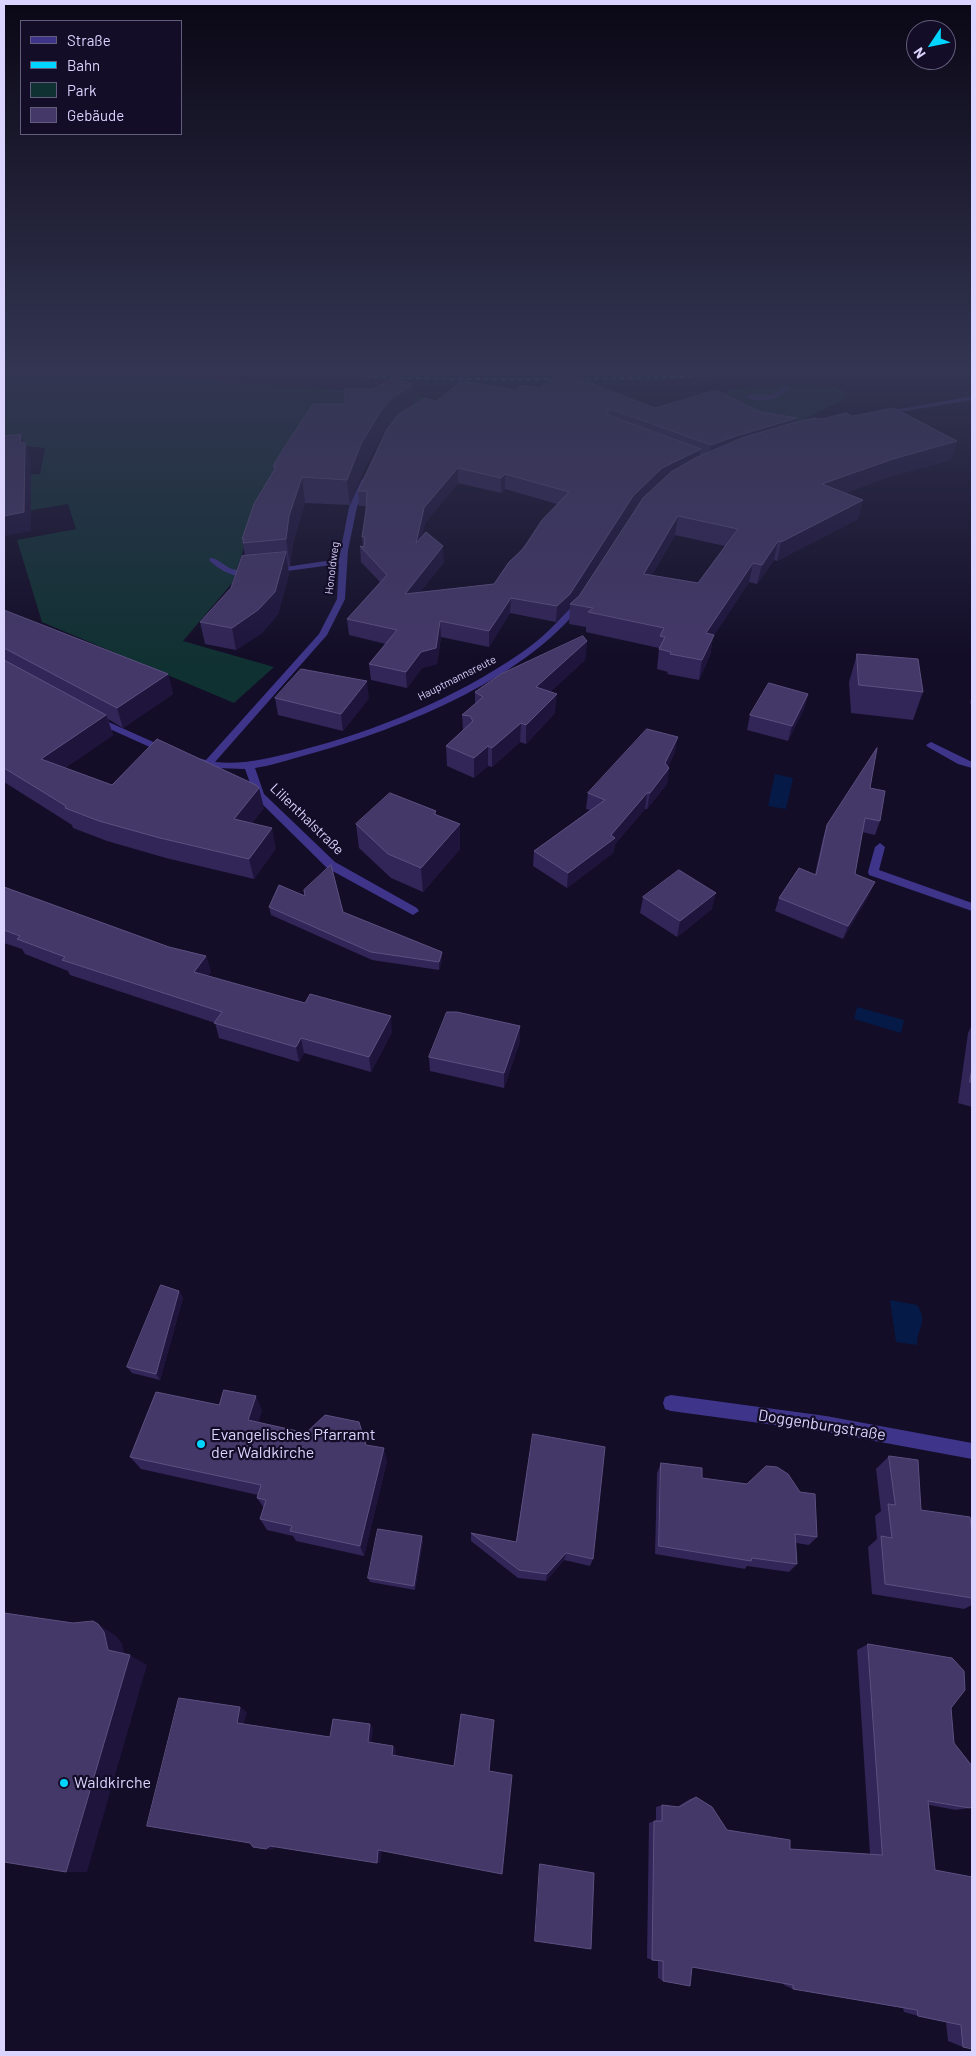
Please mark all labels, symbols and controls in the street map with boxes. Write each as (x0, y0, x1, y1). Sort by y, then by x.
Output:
legend (20, 20, 182, 135)
north arrow (906, 20, 956, 70)
text: Straße (67, 31, 111, 49)
text: N (909, 44, 929, 62)
text: Bahn (67, 56, 100, 74)
text: Park (67, 81, 96, 99)
text: Gebäude (67, 106, 124, 124)
street label: Honoldweg (322, 541, 342, 595)
street label: Hauptmannsreute (416, 653, 498, 703)
street label: Lilienthalstraße (267, 780, 347, 858)
street label: Doggenburgstraße (757, 1405, 887, 1445)
place label: Evangelisches Pfarramt der Waldkirche (211, 1425, 375, 1463)
marker: Evangelisches Pfarramt der Waldkirche (195, 1438, 207, 1450)
place label: Waldkirche (74, 1773, 151, 1793)
marker: Waldkirche (58, 1777, 70, 1789)

